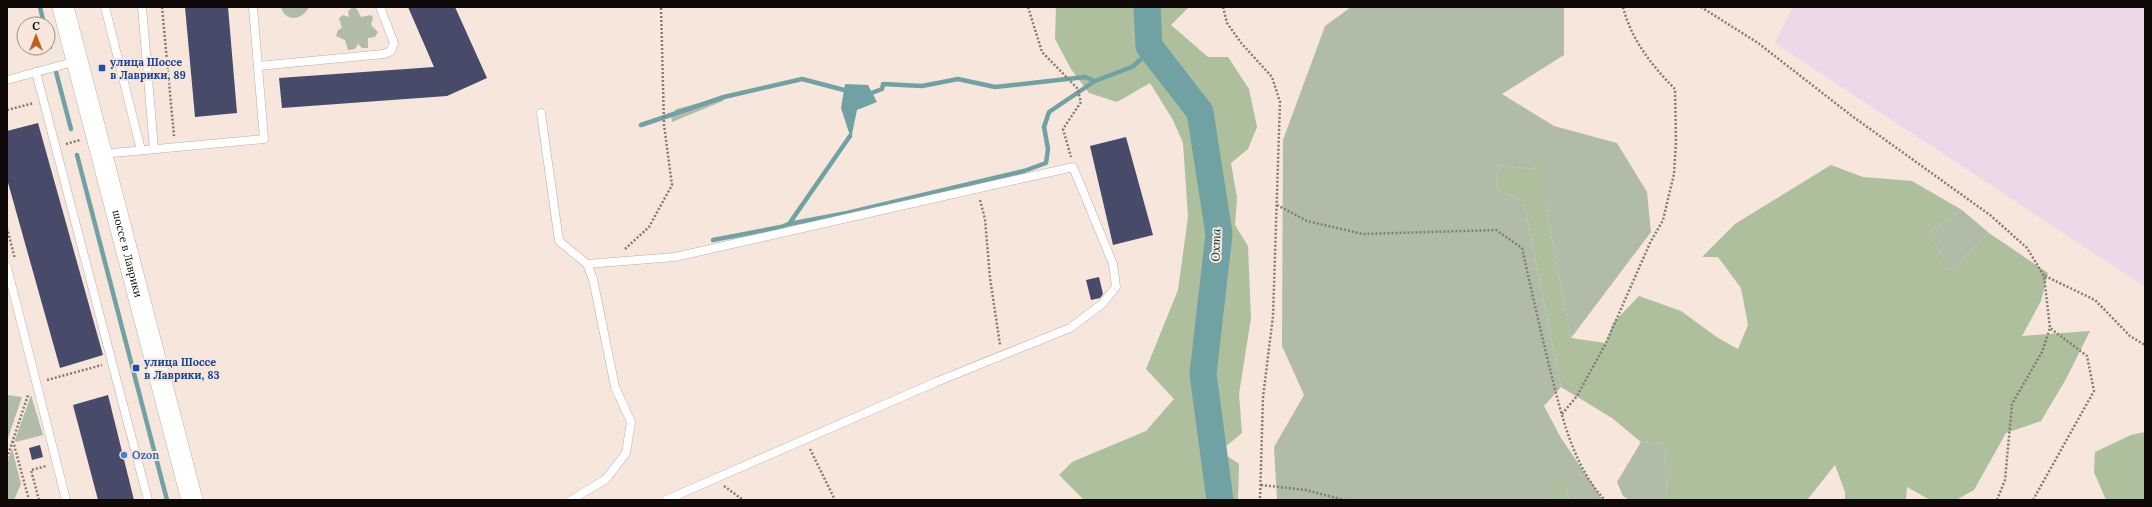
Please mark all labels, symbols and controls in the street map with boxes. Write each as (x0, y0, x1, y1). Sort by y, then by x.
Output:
north arrow (16, 16, 56, 56)
text: С (32, 19, 40, 33)
place label: улица Шоссе в Лаврики, 89 (110, 55, 186, 82)
marker: улица Шоссе в Лаврики, 89 (97, 63, 107, 73)
street label: шоссе в Лаврики (109, 208, 146, 299)
water label: Охта (1207, 228, 1224, 262)
place label: улица Шоссе в Лаврики, 83 (144, 355, 220, 382)
marker: улица Шоссе в Лаврики, 83 (131, 363, 141, 373)
place label: Ozon (132, 448, 159, 462)
marker: Ozon (119, 450, 129, 460)

